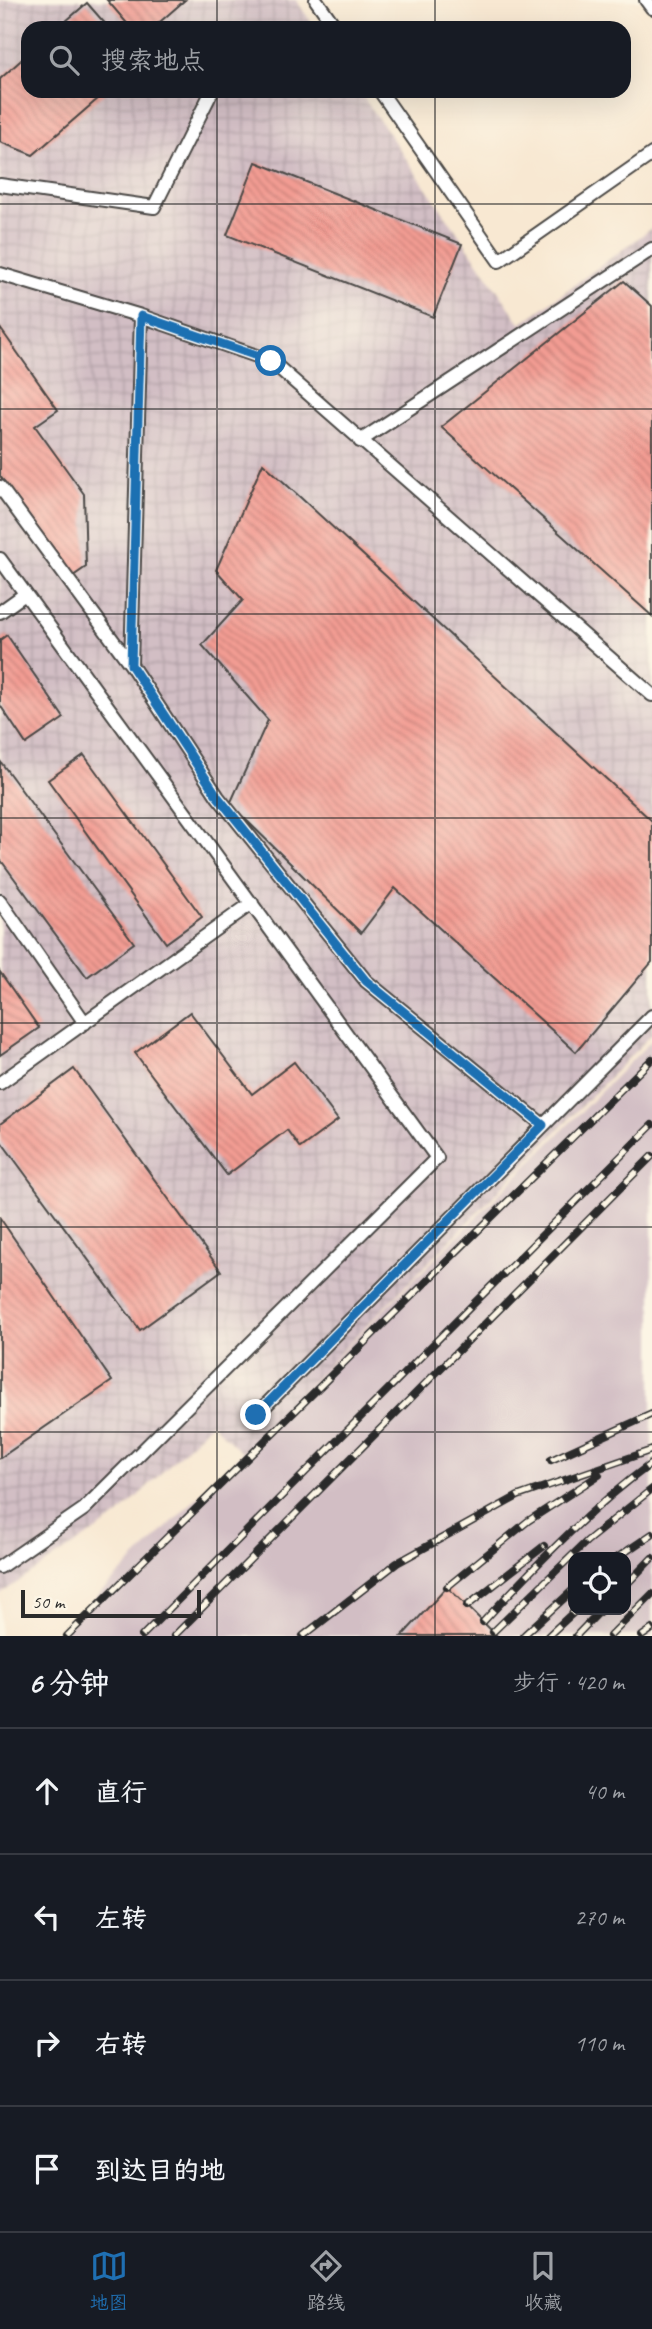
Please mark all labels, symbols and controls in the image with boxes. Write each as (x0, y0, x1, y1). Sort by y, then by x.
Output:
search box (21, 21, 631, 98)
icon: search (45, 41, 83, 79)
text: 搜索地点 (101, 44, 205, 77)
route start (255, 345, 286, 376)
route end (240, 1399, 271, 1430)
map controls (568, 1552, 631, 1615)
button: locate (568, 1552, 631, 1615)
scale bar (21, 1587, 201, 1619)
text: 50 m (32, 1590, 64, 1614)
text: 6 分钟 (28, 1664, 109, 1702)
text: 步行 · 420 m (513, 1668, 624, 1697)
icon: ahead (28, 1772, 66, 1810)
text: 直行 (95, 1776, 147, 1809)
text: 40 m (585, 1777, 624, 1806)
icon: left (28, 1898, 66, 1936)
text: 左转 (95, 1902, 147, 1935)
text: 270 m (575, 1903, 624, 1932)
icon: right (28, 2024, 66, 2062)
text: 右转 (95, 2028, 147, 2061)
text: 110 m (575, 2029, 624, 2058)
icon: arrive (28, 2150, 66, 2188)
text: 到达目的地 (95, 2154, 225, 2187)
tab: 地图 (90, 2247, 128, 2315)
tab: 路线 (307, 2247, 345, 2315)
tab: 收藏 (524, 2247, 562, 2315)

